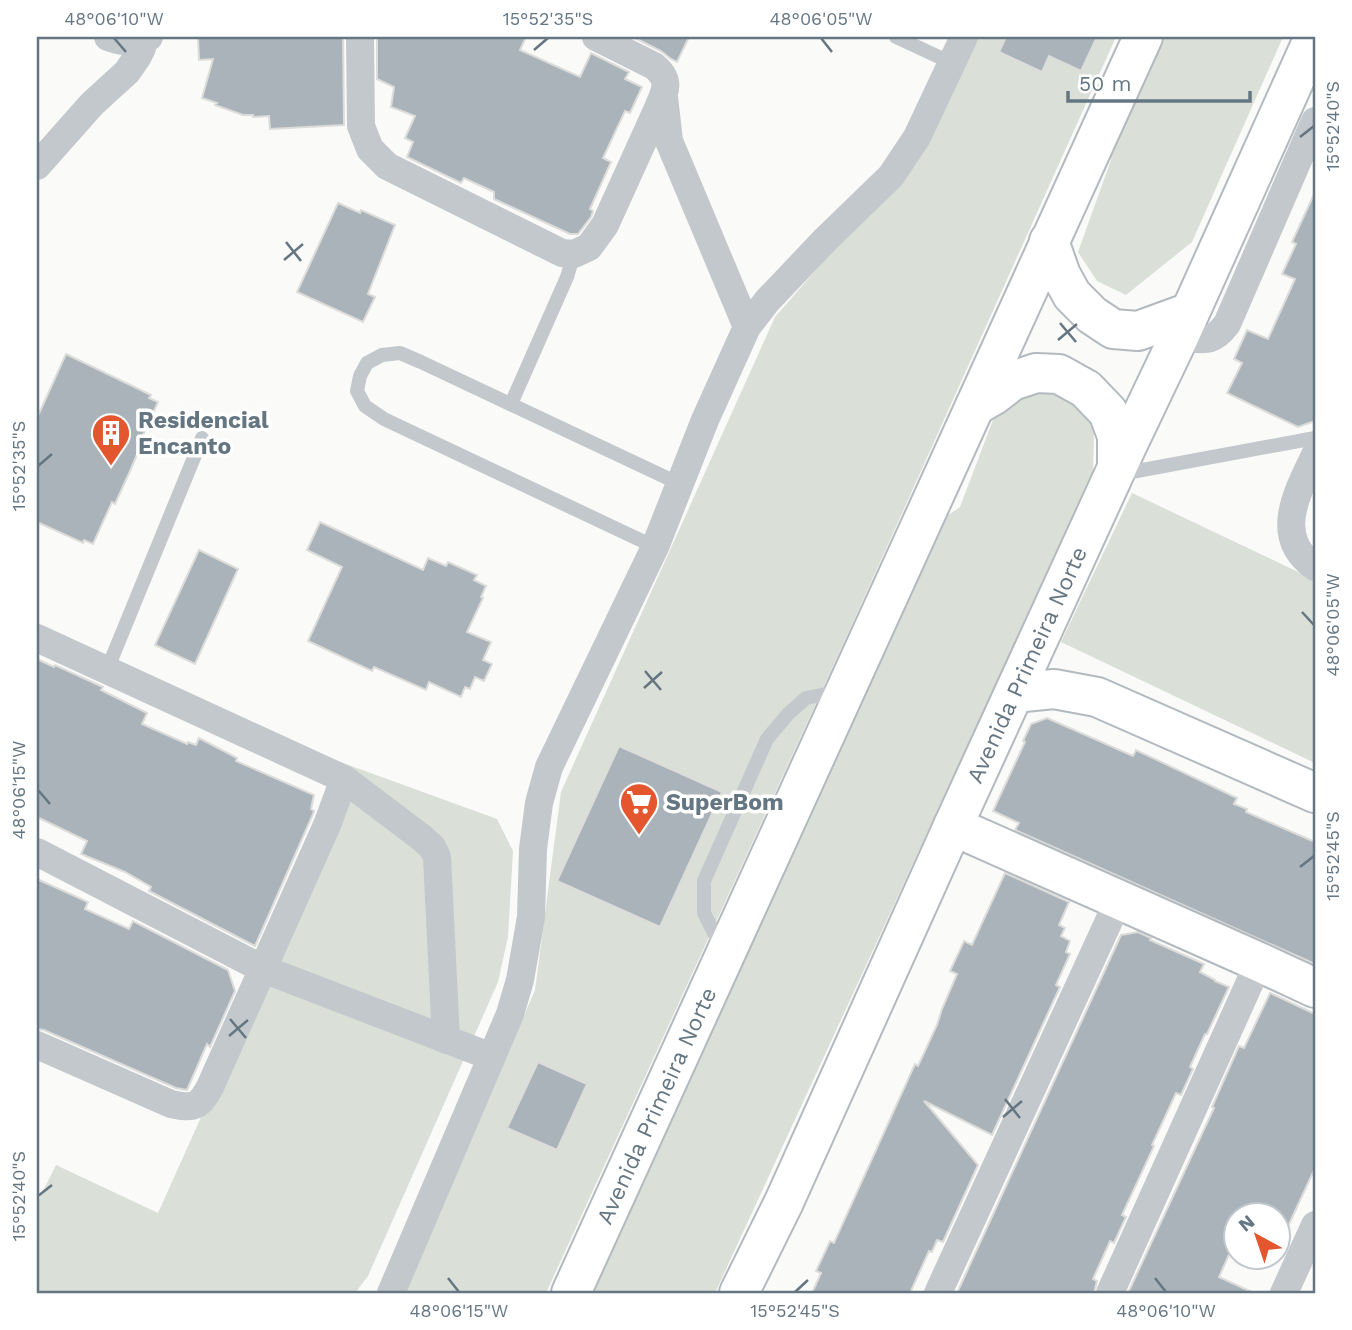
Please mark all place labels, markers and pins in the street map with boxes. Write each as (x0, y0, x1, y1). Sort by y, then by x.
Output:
place label: Residencial Encanto (138, 407, 269, 460)
building icon: Residencial Encanto (90, 412, 132, 467)
supermarket icon: SuperBom (618, 781, 660, 836)
place label: SuperBom (666, 789, 784, 816)

